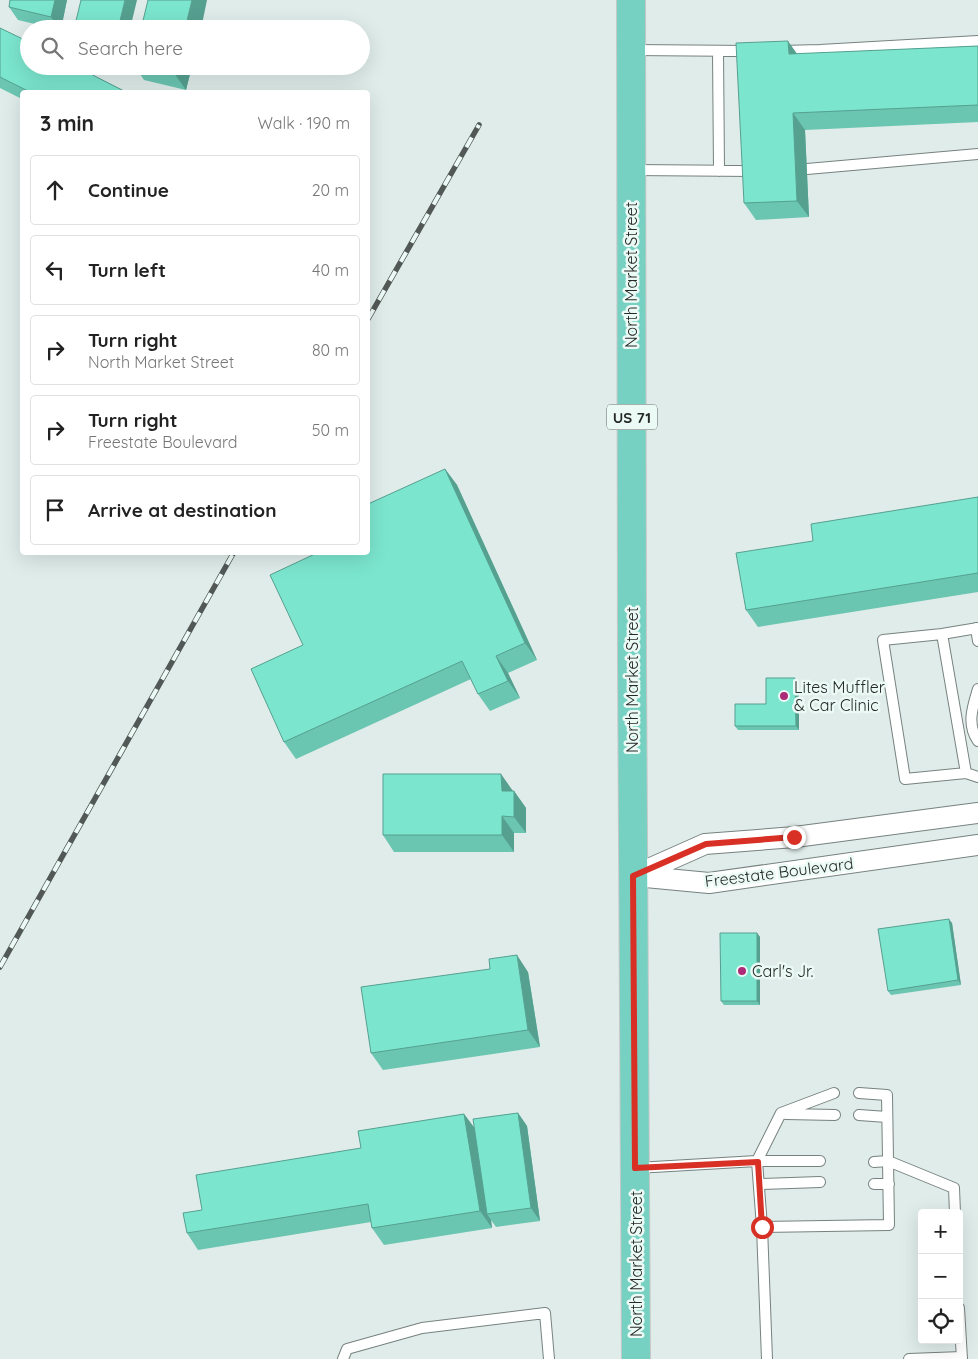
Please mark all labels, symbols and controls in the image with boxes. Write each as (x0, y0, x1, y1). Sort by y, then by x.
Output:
search box (20, 20, 370, 75)
icon: search (38, 34, 66, 62)
text: Search here (78, 36, 183, 60)
text: 3 min (40, 110, 94, 136)
text: Walk · 190 m (258, 113, 350, 133)
icon: ahead (41, 176, 69, 204)
text: Continue (88, 178, 169, 202)
text: 20 m (312, 180, 349, 200)
street label: North Market Street (621, 202, 641, 348)
icon: left (41, 256, 69, 284)
text: Turn left (88, 258, 166, 282)
text: 40 m (312, 260, 349, 280)
text: Turn right (88, 328, 177, 352)
icon: right (41, 336, 69, 364)
text: 80 m (312, 340, 349, 360)
text: North Market Street (88, 352, 234, 372)
road number: US 71 (607, 404, 657, 430)
text: Turn right (88, 408, 177, 432)
icon: right (41, 416, 69, 444)
text: 50 m (312, 420, 349, 440)
text: Freestate Boulevard (88, 432, 237, 452)
icon: arrive (41, 496, 69, 524)
text: Arrive at destination (88, 498, 277, 522)
street label: North Market Street (622, 607, 642, 753)
place label: Lites Muffler & Car Clinic (794, 677, 885, 715)
marker: Lites Muffler & Car Clinic (778, 690, 790, 702)
route end (783, 826, 806, 849)
street label: Freestate Boulevard (704, 853, 854, 891)
place label: Carl's Jr. (752, 961, 814, 981)
marker: Carl's Jr. (736, 965, 748, 977)
street label: North Market Street (626, 1191, 646, 1337)
map controls (918, 1209, 963, 1344)
button: + (918, 1209, 963, 1254)
route start (751, 1216, 774, 1239)
button: − (918, 1254, 963, 1299)
button: locate (918, 1299, 963, 1344)

